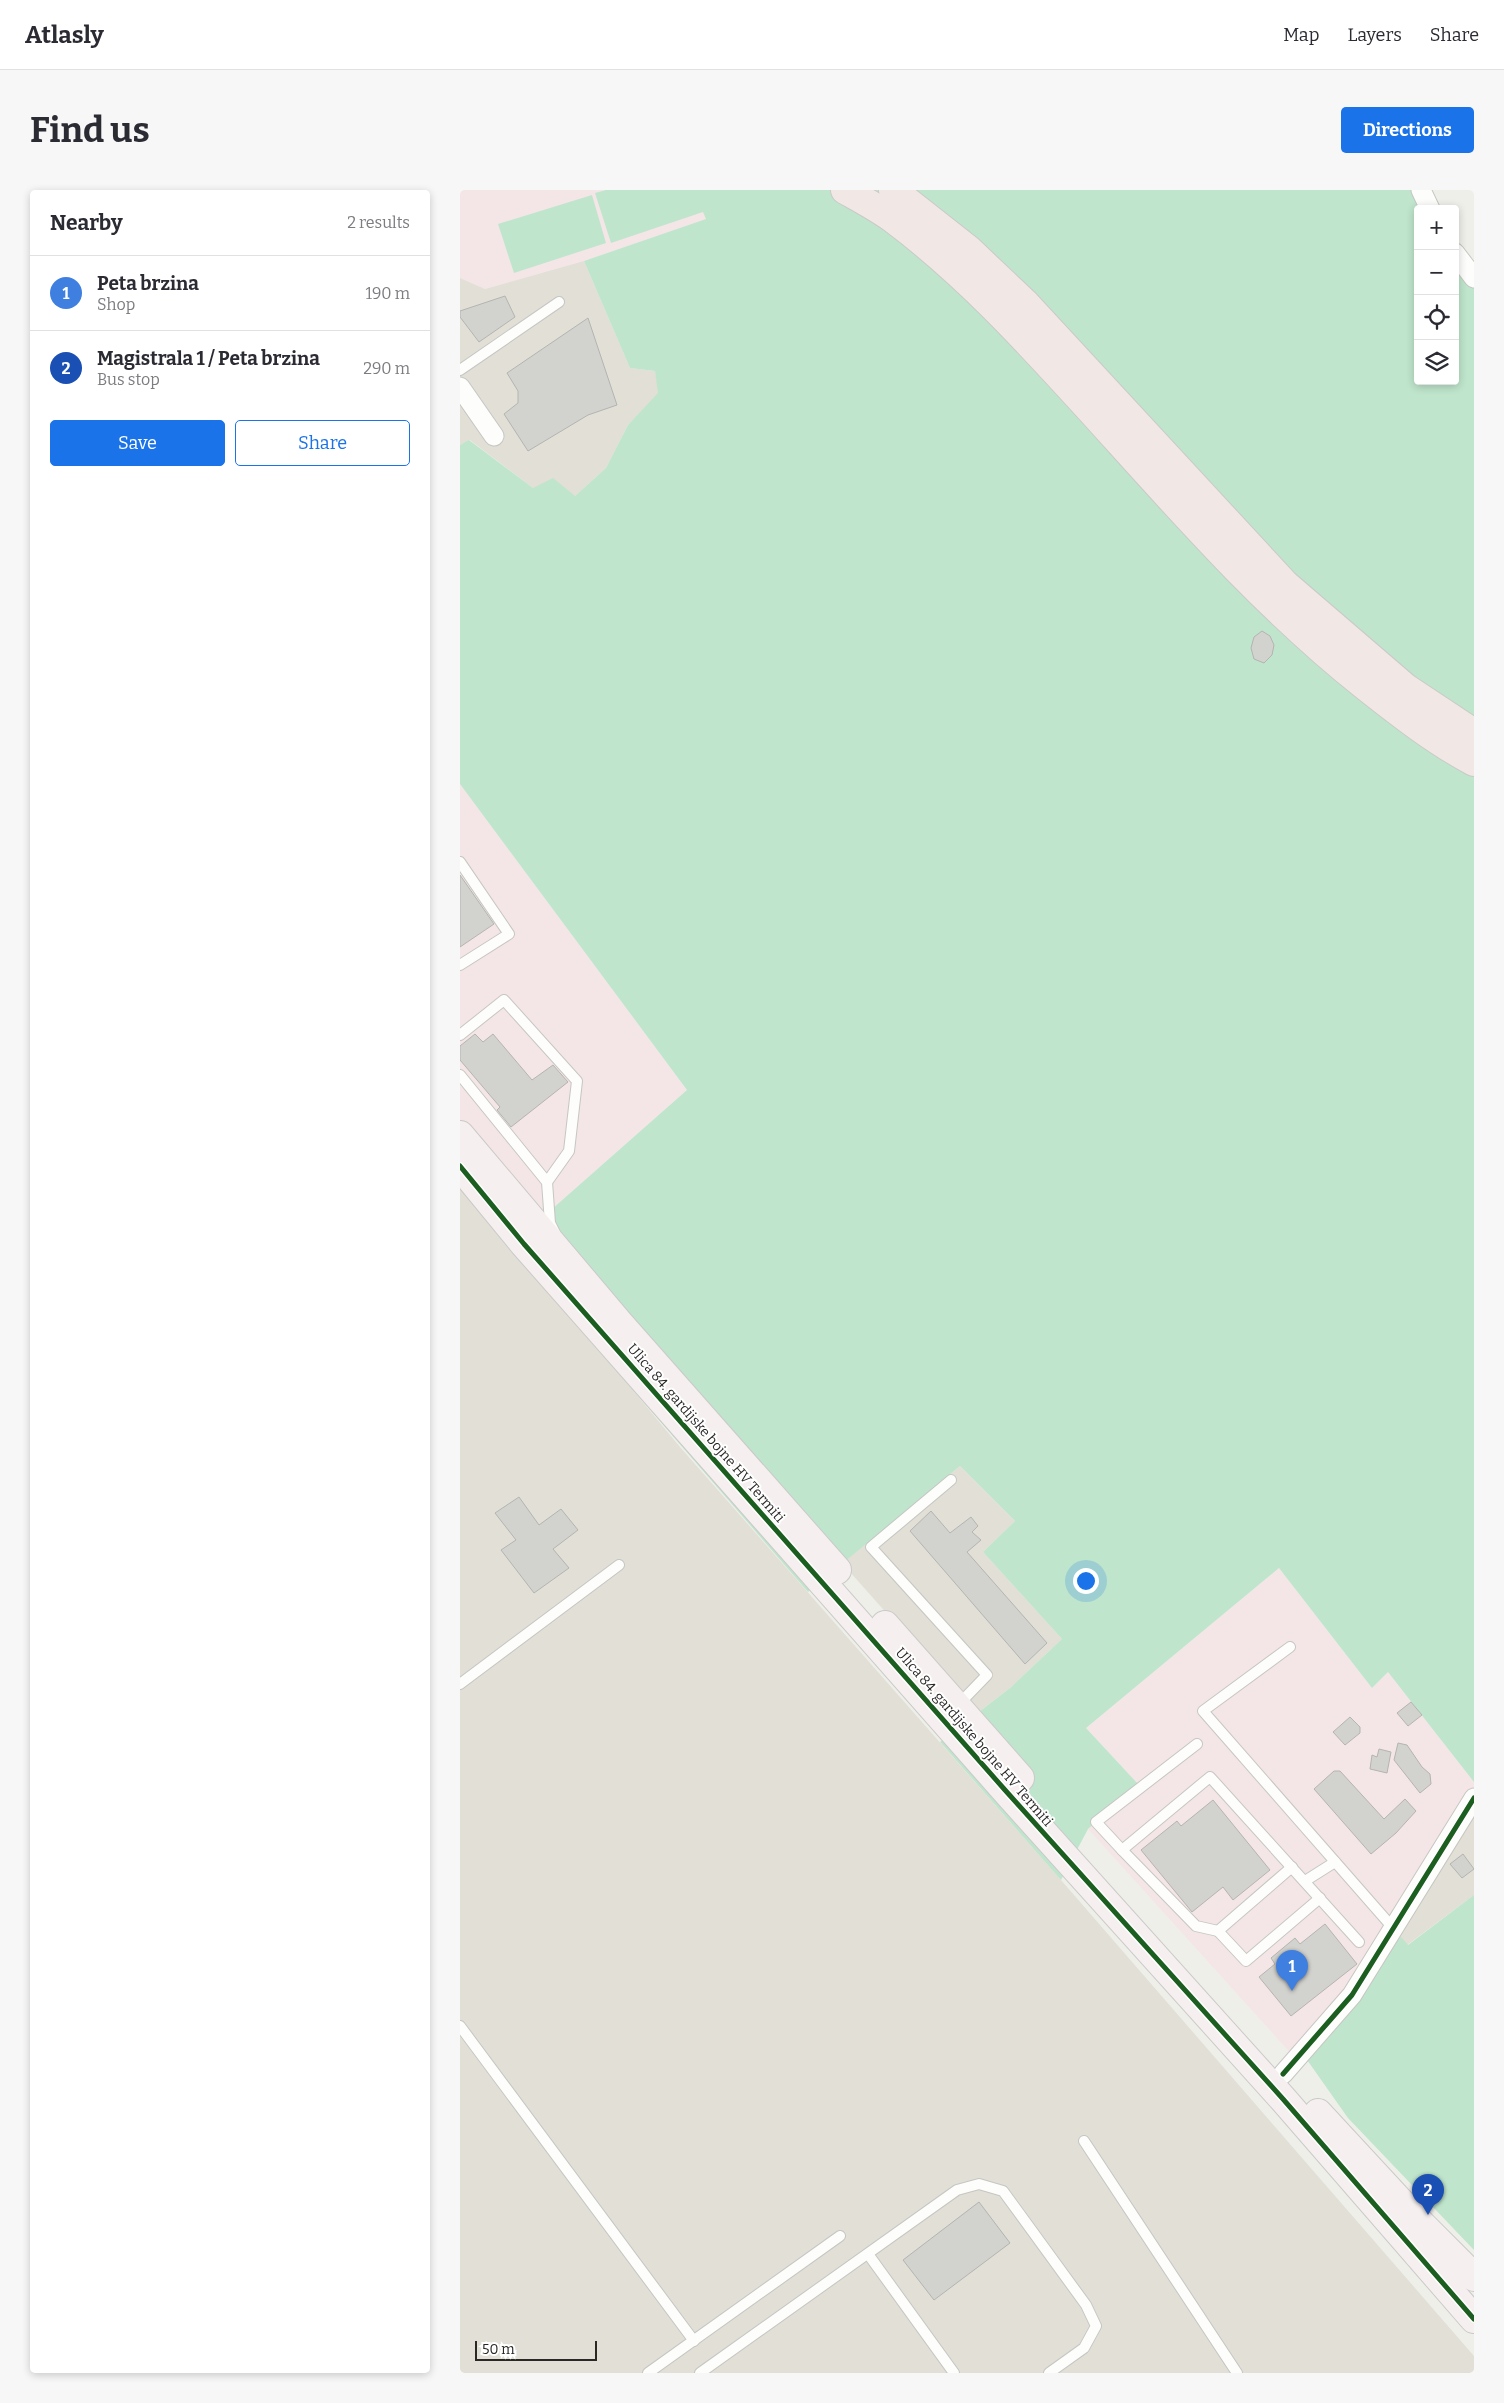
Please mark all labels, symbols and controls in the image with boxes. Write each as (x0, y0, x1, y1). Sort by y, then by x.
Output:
text: Atlasly (25, 21, 104, 49)
text: Map (1283, 24, 1319, 46)
text: Layers (1347, 24, 1402, 46)
text: Share (1430, 24, 1479, 46)
button: Directions (1341, 107, 1474, 153)
text: Find us (30, 109, 150, 151)
map controls (1414, 205, 1459, 385)
button: + (1414, 205, 1459, 250)
text: Nearby (50, 210, 123, 236)
text: 2 results (347, 213, 410, 232)
button: − (1414, 250, 1459, 295)
text: Peta brzina (97, 272, 199, 295)
text: 1 (63, 284, 69, 303)
text: 190 m (365, 284, 410, 303)
text: Shop (97, 295, 135, 314)
button: locate (1414, 295, 1459, 340)
button: layers (1414, 340, 1459, 385)
text: Magistrala 1 / Peta brzina (97, 347, 320, 370)
text: 2 (61, 359, 71, 378)
text: 290 m (363, 359, 410, 378)
text: Bus stop (97, 370, 160, 389)
button: Save (50, 420, 225, 466)
button: Share (235, 420, 410, 466)
street label: Ulica 84. gardijske bojne HV Termiti (624, 1340, 788, 1526)
your location (1073, 1568, 1099, 1594)
street label: Ulica 84. gardijske bojne HV Termiti (892, 1644, 1056, 1830)
pin: 1 (1276, 1950, 1308, 1991)
pin: 2 (1412, 2174, 1444, 2215)
scale bar (475, 2338, 598, 2361)
text: 50 m (482, 2341, 515, 2358)

